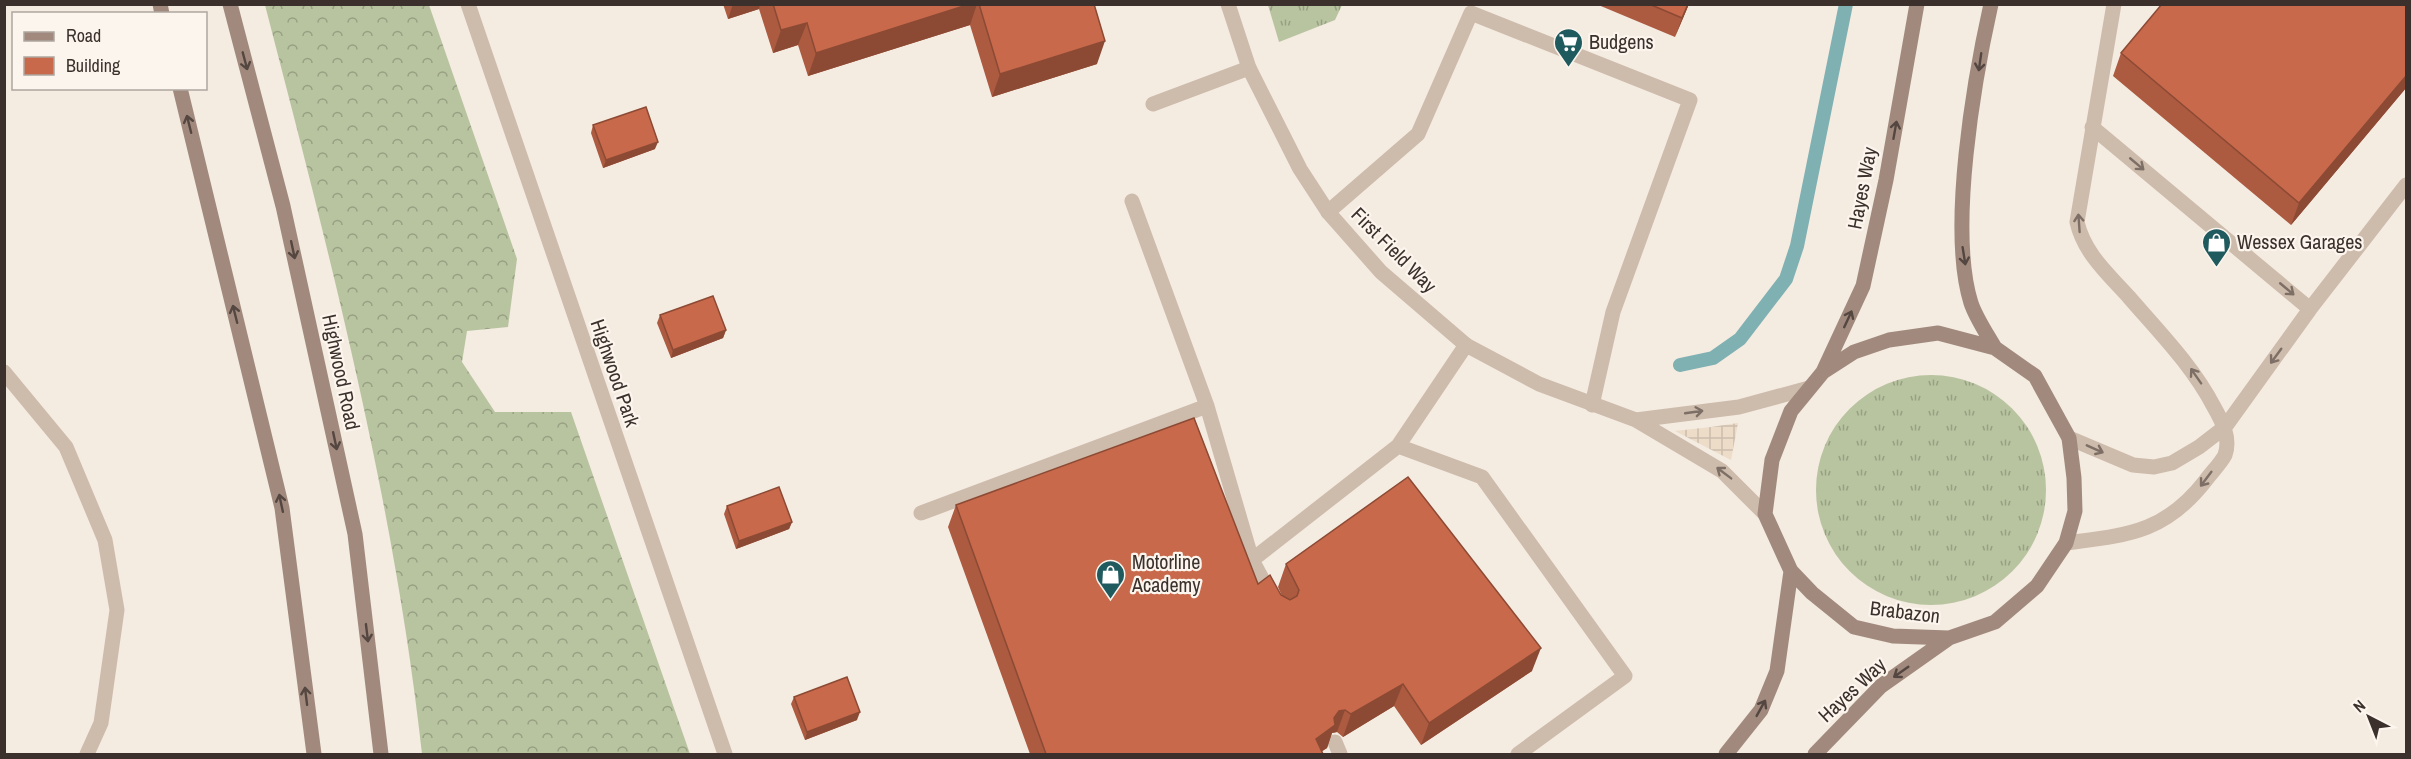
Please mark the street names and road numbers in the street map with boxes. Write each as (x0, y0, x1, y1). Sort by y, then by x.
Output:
street label: Hayes Way (1840, 144, 1883, 231)
street label: First Field Way (1346, 201, 1444, 299)
street label: Highwood Road (316, 312, 367, 432)
street label: Highwood Park (584, 315, 647, 431)
street label: Brabazon (1869, 594, 1942, 629)
street label: Hayes Way (1812, 651, 1892, 728)

